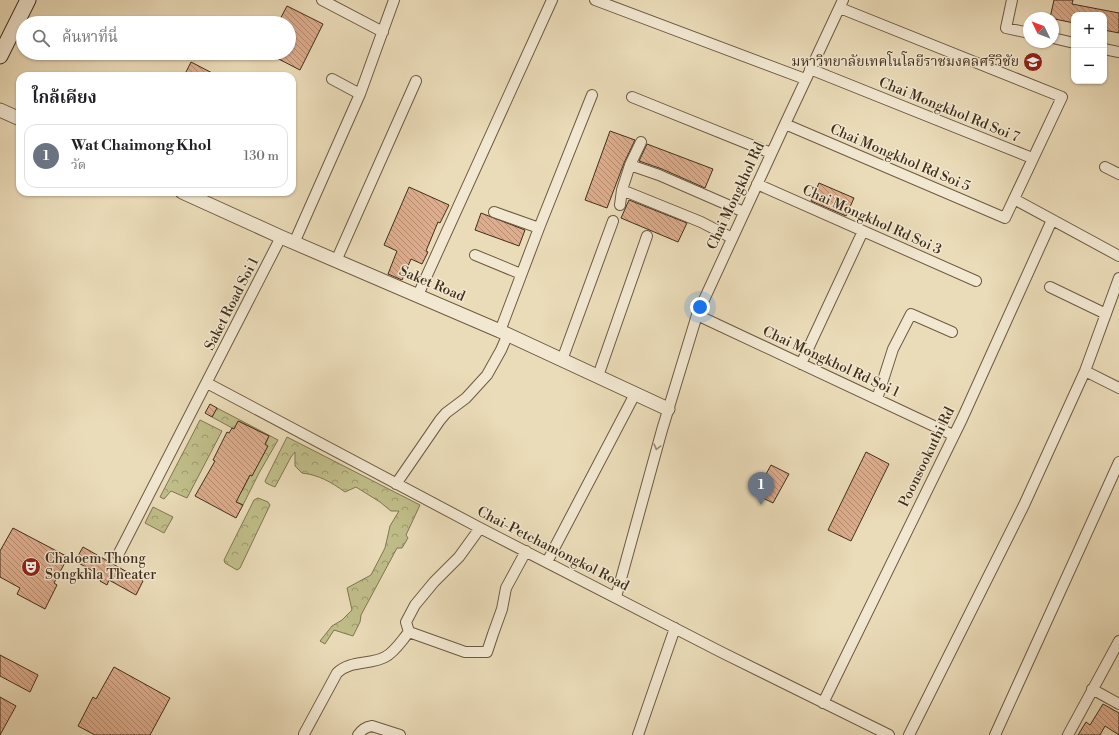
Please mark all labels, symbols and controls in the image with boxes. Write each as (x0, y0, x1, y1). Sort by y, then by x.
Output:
north arrow (1023, 12, 1059, 48)
map controls (1071, 12, 1107, 84)
button: + (1071, 12, 1107, 48)
search box (16, 16, 296, 60)
icon: search (30, 27, 52, 49)
text: ค้นหาที่นี่ (62, 28, 118, 47)
button: − (1071, 48, 1107, 84)
place label: มหาวิทยาลัยเทคโนโลยีราชมงคลศรีวิชัย (791, 51, 1019, 71)
school or university icon: มหาวิทยาลัยเทคโนโลยีราชมงคลศรีวิชัย (1022, 51, 1044, 73)
street label: Chai Mongkhol Rd Soi 7 (876, 74, 1022, 146)
text: ใกล้เคียง (32, 87, 97, 109)
street label: Chai Mongkhol Rd Soi 5 (827, 120, 973, 196)
text: Wat Chaimong Khol (71, 136, 212, 155)
street label: Chai Mongkhol Rd (703, 139, 769, 253)
text: 1 (43, 148, 49, 164)
text: 130 m (244, 148, 279, 164)
text: วัด (71, 157, 86, 173)
street label: Chai Mongkhol Rd Soi 3 (800, 181, 945, 259)
street label: Saket Road Soi 1 (201, 254, 263, 354)
street label: Saket Road (396, 262, 468, 306)
your location (690, 297, 710, 317)
street label: Chai Mongkhol Rd Soi 1 (760, 322, 902, 402)
street label: Poonsookuthi Rd (895, 404, 959, 510)
one-way arrow (654, 444, 662, 450)
pin: 1 (748, 472, 774, 505)
street label: Chai-Petchamongkol Road (474, 503, 632, 595)
place label: Chaloem Thong Songkhla Theater (45, 550, 156, 584)
theatre icon: Chaloem Thong Songkhla Theater (20, 556, 42, 578)

